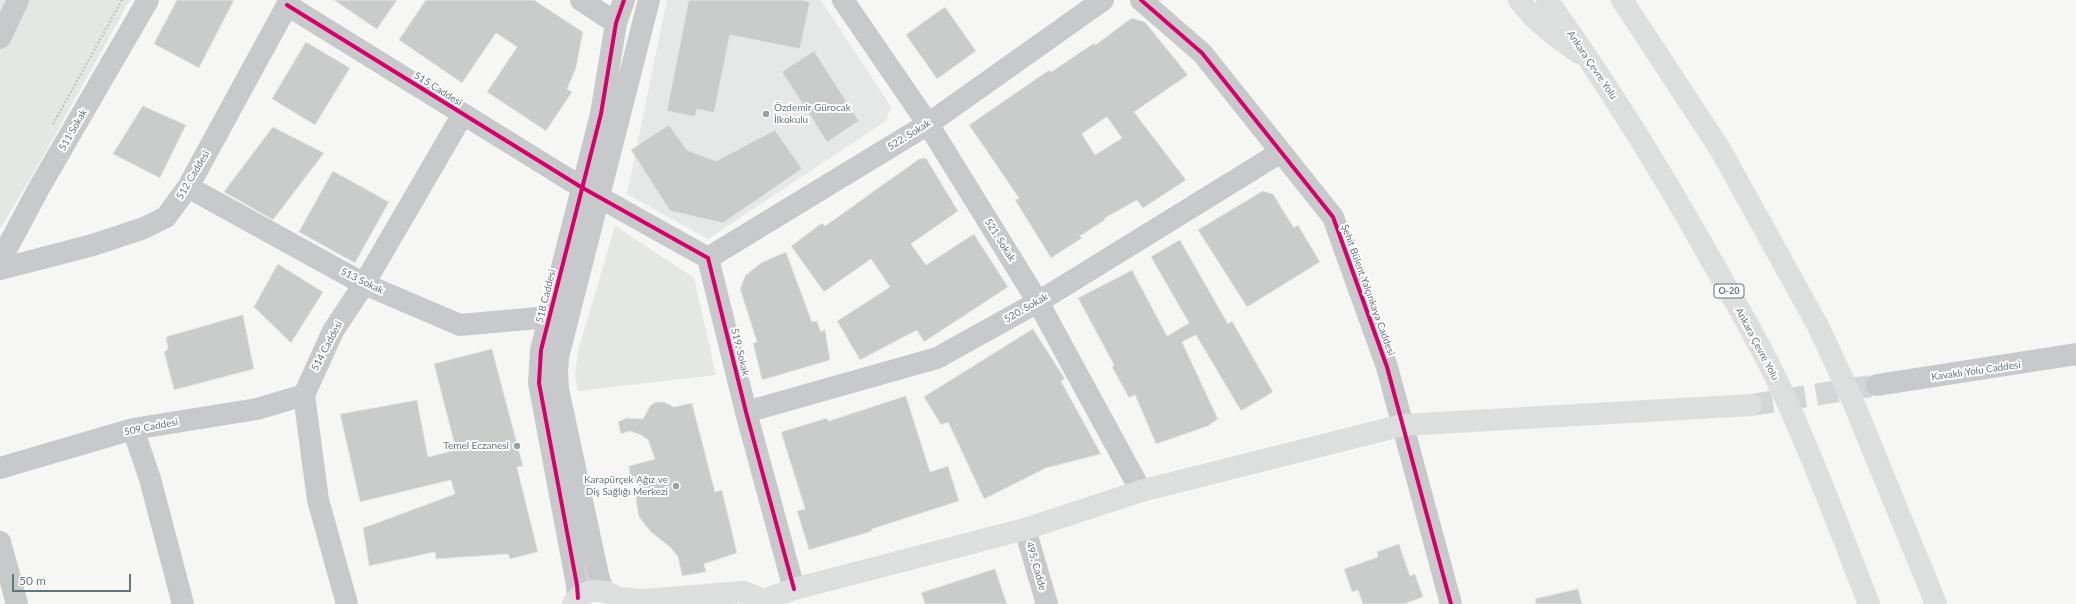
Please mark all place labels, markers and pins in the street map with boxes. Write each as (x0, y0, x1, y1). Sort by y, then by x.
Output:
place label: Özdemir Gürocak İlkokulu (774, 102, 851, 126)
marker: Özdemir Gürocak İlkokulu (761, 109, 771, 119)
place label: Temel Eczanesi (443, 440, 509, 452)
marker: Temel Eczanesi (512, 441, 522, 451)
place label: Karapürçek Ağız ve Diş Sağlığı Merkezi (584, 474, 668, 498)
marker: Karapürçek Ağız ve Diş Sağlığı Merkezi (671, 481, 681, 491)

